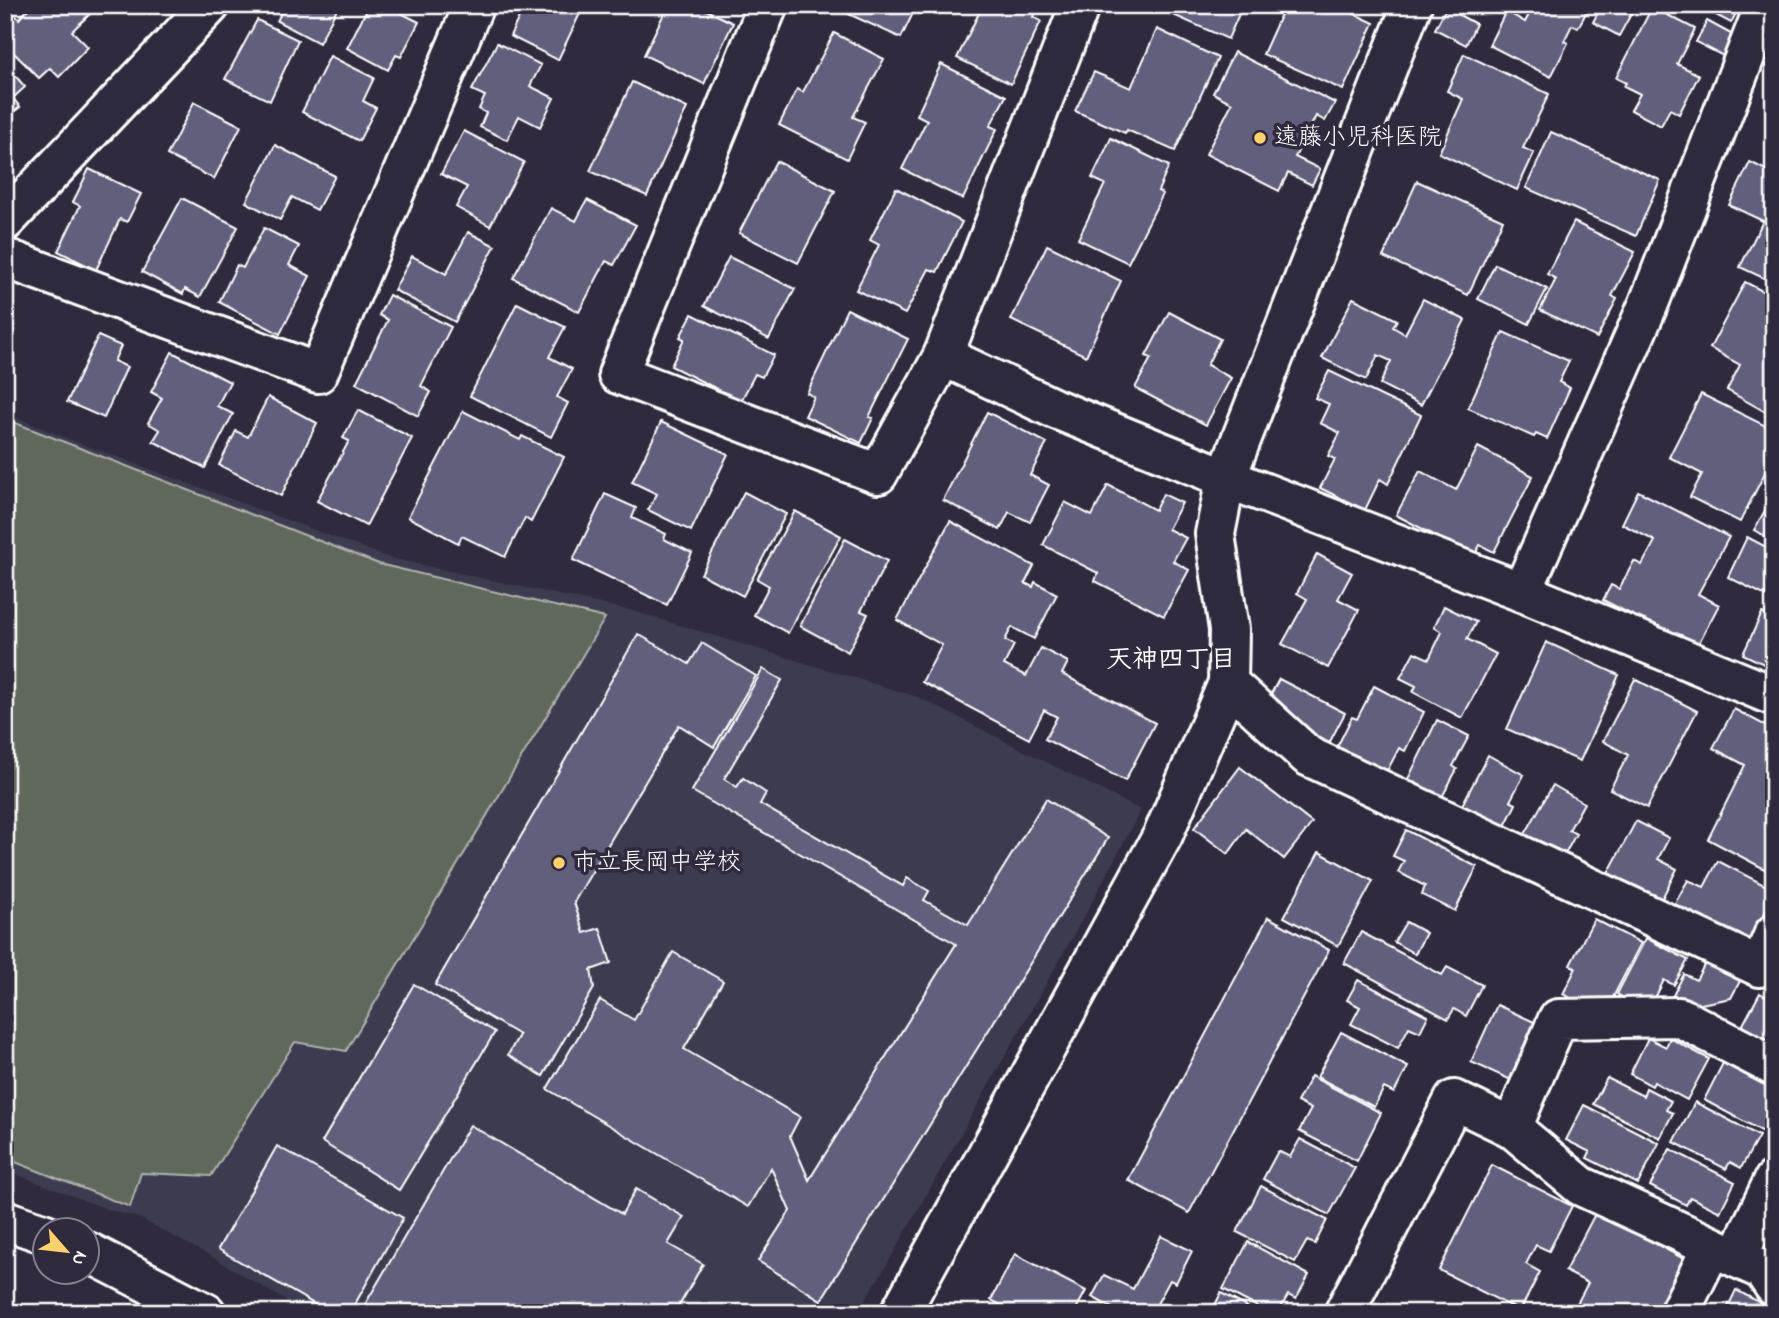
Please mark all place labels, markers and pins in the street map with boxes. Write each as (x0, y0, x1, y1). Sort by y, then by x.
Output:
place label: 遠藤小児科医院 (1274, 121, 1442, 156)
marker: 遠藤小児科医院 (1252, 130, 1268, 146)
place label: 市立長岡中学校 (573, 846, 741, 881)
marker: 市立長岡中学校 (551, 855, 567, 871)

